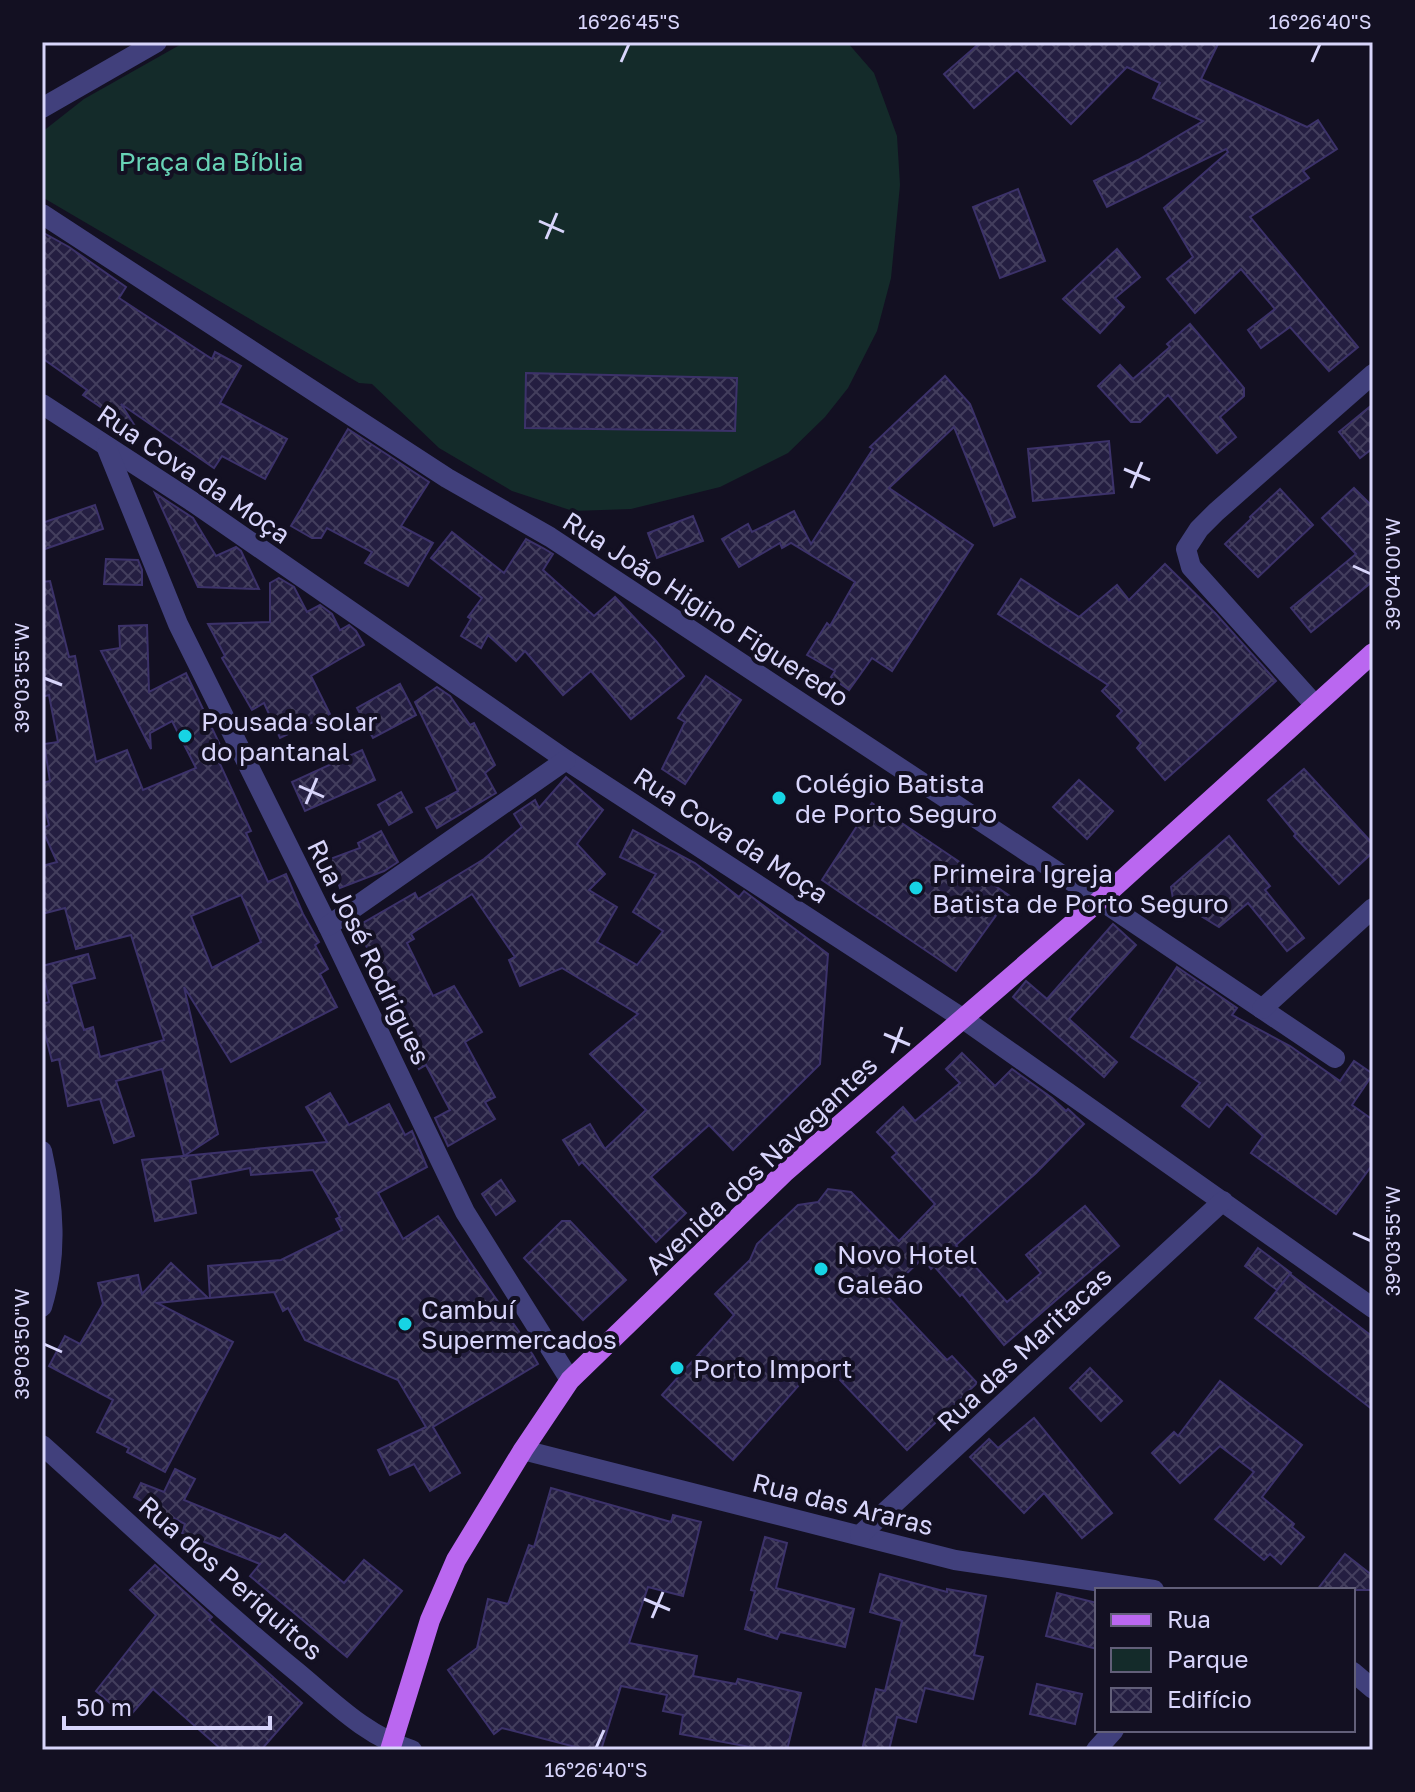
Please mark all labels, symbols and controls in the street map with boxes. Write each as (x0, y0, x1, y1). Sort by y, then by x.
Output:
text: 16°26'45"S (578, 9, 680, 33)
text: 16°26'40"S (1269, 9, 1371, 33)
park label: Praça da Bíblia (118, 146, 304, 177)
street label: Rua Cova da Moça (92, 398, 296, 550)
street label: Rua João Higino Figueredo (557, 505, 855, 713)
text: 39°04'00"W (1380, 518, 1404, 630)
text: 39°03'55"W (9, 623, 33, 733)
place label: Pousada solar do pantanal (201, 706, 377, 767)
marker: Pousada solar do pantanal (176, 727, 194, 745)
street label: Rua Cova da Moça (628, 761, 834, 909)
place label: Colégio Batista de Porto Seguro (795, 768, 997, 829)
marker: Colégio Batista de Porto Seguro (770, 789, 788, 807)
street label: Rua José Rodrigues (301, 835, 437, 1069)
place label: Primeira Igreja Batista de Porto Seguro (932, 858, 1229, 919)
marker: Primeira Igreja Batista de Porto Seguro (907, 879, 925, 897)
street label: Avenida dos Navegantes (639, 1049, 883, 1281)
text: 39°03'55"W (1380, 1186, 1404, 1296)
place label: Novo Hotel Galeão (837, 1239, 977, 1300)
marker: Novo Hotel Galeão (812, 1260, 830, 1278)
street label: Rua das Maritacas (930, 1260, 1118, 1438)
text: 39°03'50"W (9, 1288, 33, 1400)
place label: Cambuí Supermercados (421, 1294, 617, 1355)
marker: Cambuí Supermercados (396, 1315, 414, 1333)
place label: Porto Import (693, 1353, 852, 1384)
marker: Porto Import (668, 1359, 686, 1377)
street label: Rua das Araras (749, 1467, 937, 1541)
street label: Rua dos Periquitos (133, 1490, 329, 1666)
legend (1095, 1588, 1355, 1732)
text: Rua (1167, 1604, 1211, 1633)
text: Parque (1167, 1644, 1248, 1673)
scale bar (64, 1680, 270, 1730)
text: Edifício (1167, 1684, 1252, 1713)
text: 50 m (76, 1692, 132, 1721)
text: 16°26'40"S (545, 1757, 647, 1781)

